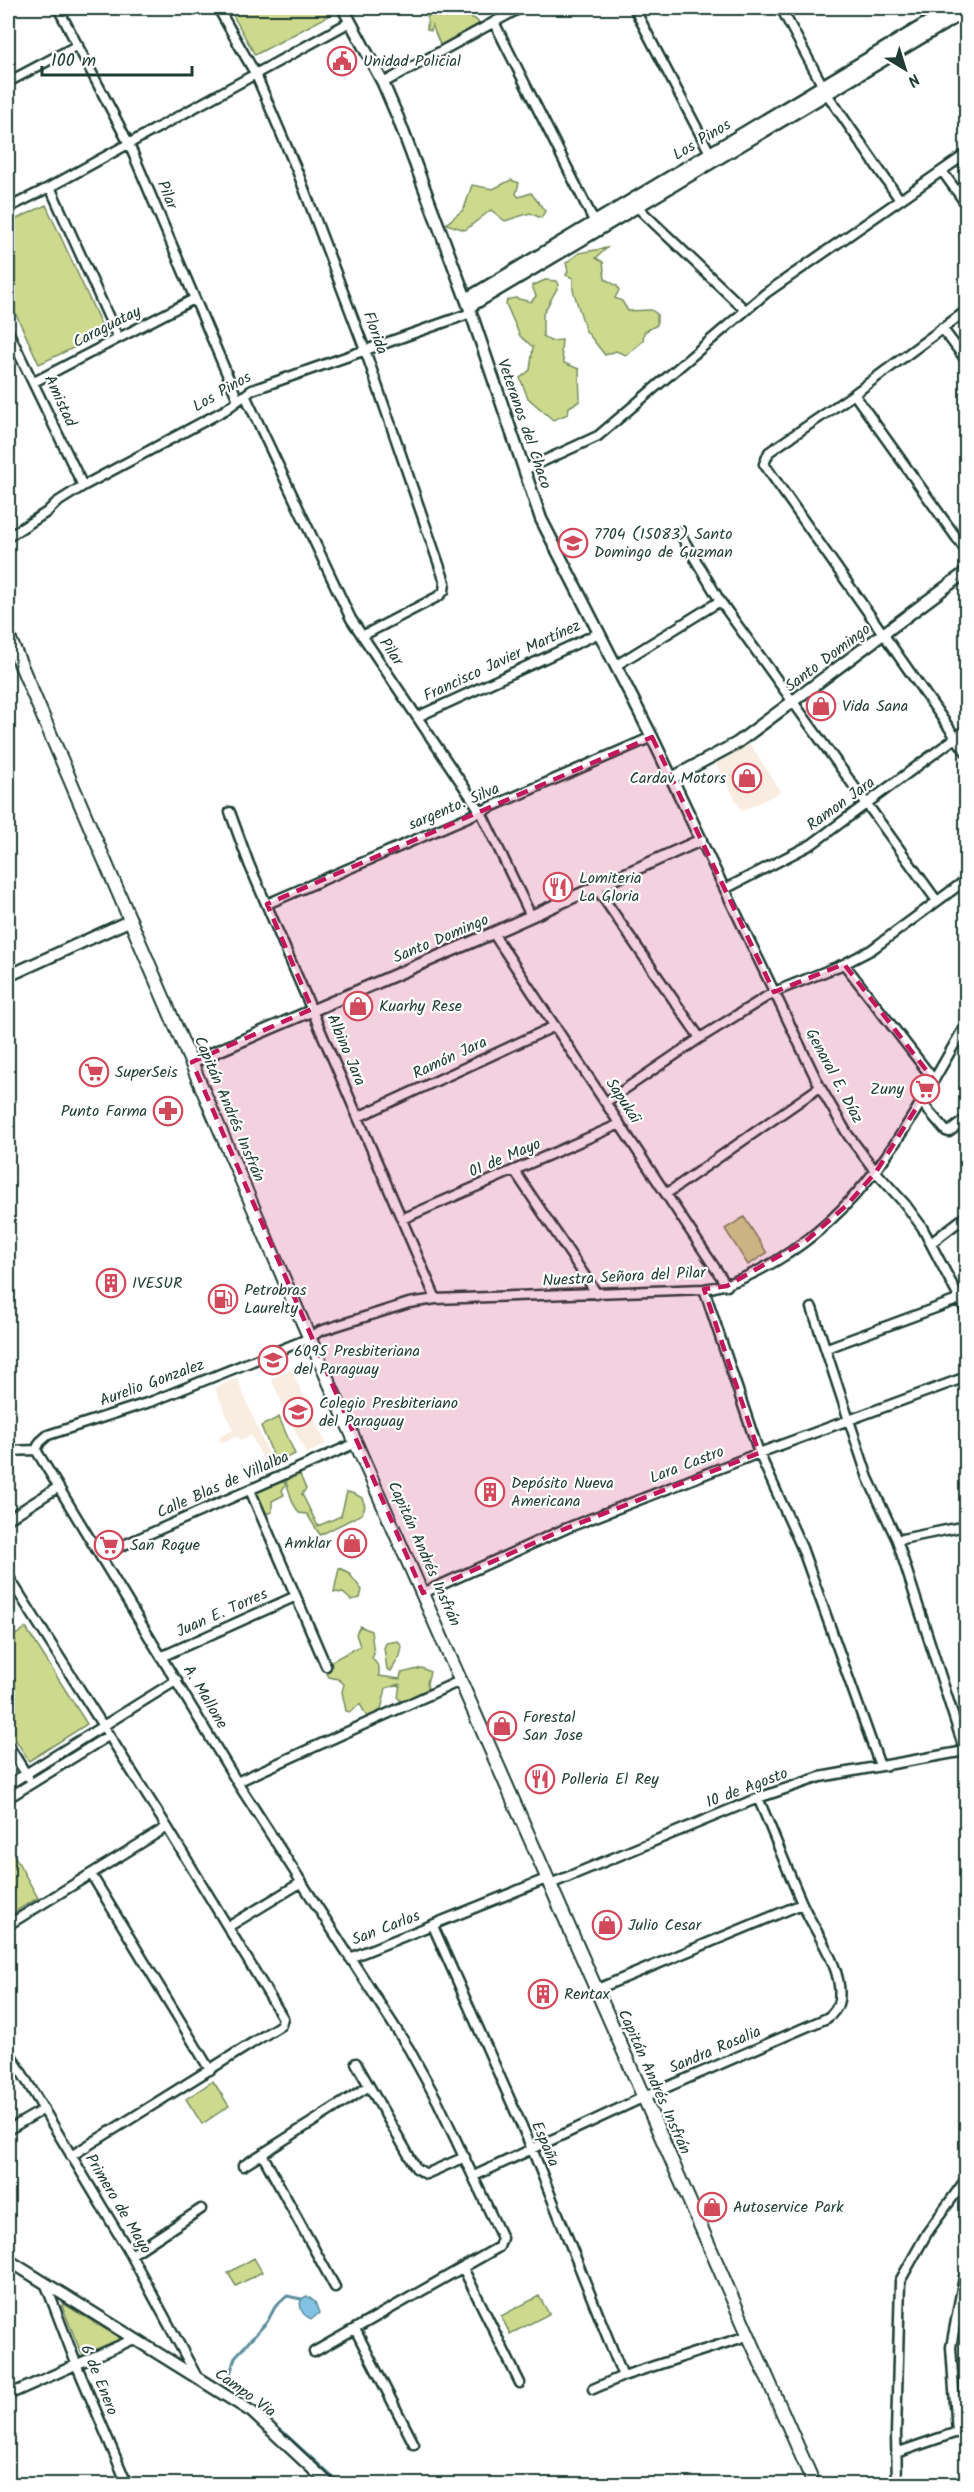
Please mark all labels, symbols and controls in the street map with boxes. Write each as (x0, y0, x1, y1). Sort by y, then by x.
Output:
scale bar (42, 39, 192, 77)
north arrow (875, 39, 935, 99)
public building icon: Unidad Policial (326, 45, 358, 77)
text: 100 m (51, 47, 96, 76)
place label: Unidad Policial (363, 49, 461, 74)
text: N (902, 67, 925, 93)
street label: Los Pinos (668, 113, 736, 167)
street label: Pilar (150, 177, 185, 215)
street label: Caraguatay (68, 299, 146, 355)
street label: Florida (356, 308, 394, 358)
street label: Veteranos del Chaco (490, 355, 558, 493)
street label: Los Pinos (188, 365, 256, 419)
street label: Amistad (37, 371, 83, 432)
place label: 7704 (15083) Santo Domingo de Guzman (594, 522, 733, 565)
school or university icon: 7704 (15083) Santo Domingo de Guzman (557, 527, 589, 559)
street label: Francisco Javier Martínez (419, 614, 585, 708)
street label: Santo Domingo (780, 617, 876, 699)
street label: Pilar (372, 633, 411, 673)
shop icon: Vida Sana (805, 690, 837, 722)
place label: Vida Sana (842, 694, 908, 719)
shop icon: Cardav Motors (731, 762, 763, 794)
place label: Cardav Motors (630, 766, 726, 791)
street label: Ramon Jara (801, 770, 881, 838)
street label: sargento. Silva (404, 777, 504, 837)
place label: Lomiteria La Gloria (579, 866, 642, 909)
restaurant icon: Lomiteria La Gloria (542, 871, 574, 903)
street label: Santo Domingo (389, 908, 493, 970)
shop icon: Kuarhy Rese (342, 990, 374, 1022)
place label: Kuarhy Rese (379, 994, 462, 1019)
street label: Albino Jara (320, 1010, 372, 1090)
street label: Genaral E. Díaz (798, 1024, 870, 1128)
street label: Ramón Jara (409, 1030, 491, 1086)
street label: Capitán Andrés Insfrán (187, 1032, 271, 1186)
supermarket icon: SuperSeis (78, 1056, 110, 1088)
place label: SuperSeis (115, 1060, 178, 1085)
street label: Sapukái (599, 1073, 648, 1130)
supermarket icon: Zuny (909, 1073, 941, 1105)
place label: Zuny (870, 1077, 904, 1102)
pharmacy icon: Punto Farma (152, 1095, 184, 1127)
place label: Punto Farma (61, 1099, 147, 1124)
street label: 01 de Mayo (465, 1132, 545, 1184)
street label: Nuestra Señora del Pilar (542, 1260, 708, 1294)
building icon: IVESUR (95, 1267, 127, 1299)
place label: IVESUR (132, 1271, 182, 1296)
place label: Petrobras Laurelty (244, 1278, 307, 1321)
fuel station icon: Petrobras Laurelty (207, 1283, 239, 1315)
place label: 6095 Presbiteriana del Paraguay (294, 1339, 420, 1382)
school or university icon: 6095 Presbiteriana del Paraguay (257, 1344, 289, 1376)
street label: Aurelio Gonzalez (96, 1353, 208, 1413)
place label: Colegio Presbiteriano del Paraguay (319, 1391, 458, 1434)
school or university icon: Colegio Presbiteriano del Paraguay (282, 1396, 314, 1428)
street label: Lara Castro (646, 1439, 728, 1491)
street label: Calle Blas de Villalba (153, 1445, 293, 1525)
place label: Depósito Nueva Americana (511, 1471, 614, 1514)
building icon: Depósito Nueva Americana (474, 1476, 506, 1508)
street label: Capitán Andrés Insfrán (381, 1477, 467, 1631)
shop icon: Amklar (336, 1527, 368, 1559)
supermarket icon: San Roque (93, 1529, 125, 1561)
place label: Amklar (284, 1531, 333, 1556)
place label: San Roque (130, 1533, 200, 1558)
street label: Juan E. Torres (172, 1582, 272, 1644)
street label: A. Mallone (176, 1660, 234, 1734)
place label: Forestal San Jose (523, 1705, 583, 1748)
shop icon: Forestal San Jose (486, 1710, 518, 1742)
street label: 10 de Agosto (702, 1761, 792, 1815)
restaurant icon: Polleria El Rey (524, 1763, 556, 1795)
place label: Polleria El Rey (561, 1767, 659, 1792)
street label: San Carlos (348, 1903, 424, 1952)
shop icon: Julio Cesar (591, 1909, 623, 1941)
place label: Julio Cesar (628, 1913, 703, 1938)
building icon: Rentax (527, 1978, 559, 2010)
place label: Rentax (564, 1982, 611, 2007)
street label: Capitán Andrés Insfrán (611, 2005, 697, 2159)
street label: Sandra Rosalia (665, 2019, 765, 2081)
street label: España (524, 2117, 566, 2171)
street label: Primero de Mayo (78, 2149, 158, 2259)
shop icon: Autoservice Park (696, 2191, 728, 2223)
place label: Autoservice Park (733, 2195, 844, 2220)
street label: 6 de Enero (73, 2341, 125, 2419)
street label: Campo Via (209, 2362, 281, 2424)

